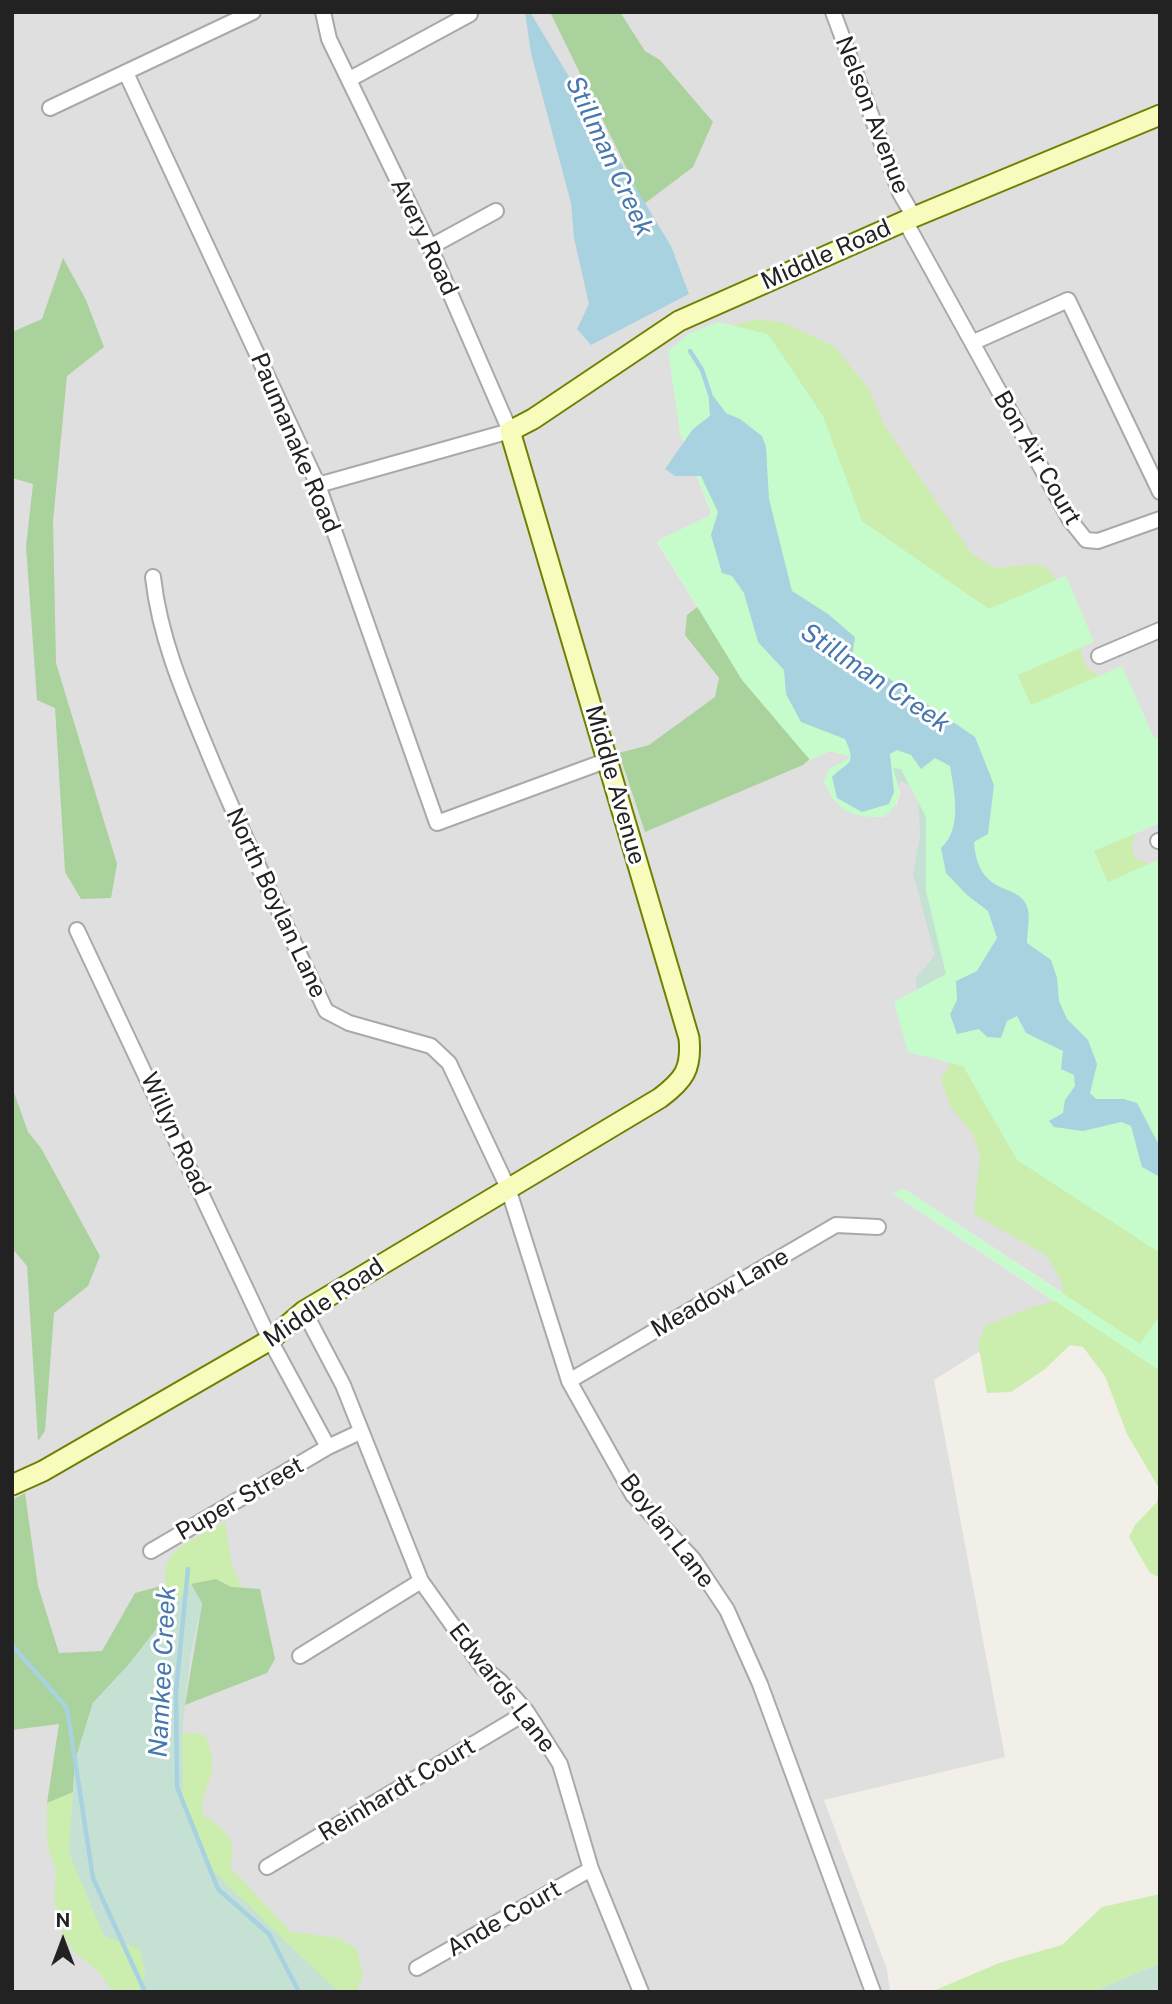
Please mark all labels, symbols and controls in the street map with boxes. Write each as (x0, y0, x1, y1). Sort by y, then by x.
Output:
street label: Nelson Avenue (829, 32, 915, 198)
water label: Stillman Creek (558, 71, 660, 241)
street label: Avery Road (384, 174, 464, 300)
street label: Middle Road (757, 214, 895, 296)
street label: Paumanake Road (244, 349, 346, 537)
street label: Bon Air Court (987, 386, 1087, 530)
water label: Stillman Creek (794, 617, 956, 739)
street label: Middle Avenue (578, 702, 652, 868)
street label: North Boylan Lane (219, 803, 333, 1003)
street label: Willyn Road (134, 1068, 216, 1200)
street label: Meadow Lane (646, 1242, 794, 1344)
street label: Middle Road (258, 1252, 390, 1354)
street label: Puper Street (171, 1451, 309, 1547)
street label: Boylan Lane (614, 1468, 720, 1594)
water label: Namkee Creek (143, 1585, 183, 1759)
street label: Edwards Lane (443, 1618, 561, 1758)
street label: Reinhardt Court (313, 1732, 481, 1848)
street label: Ande Court (442, 1875, 566, 1963)
north arrow (28, 1906, 98, 1976)
text: N (56, 1909, 70, 1931)

